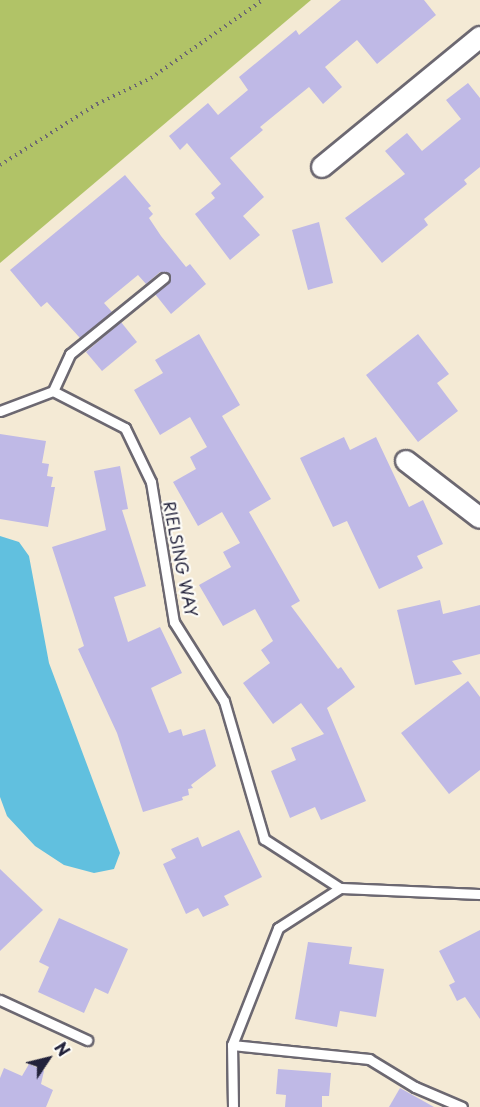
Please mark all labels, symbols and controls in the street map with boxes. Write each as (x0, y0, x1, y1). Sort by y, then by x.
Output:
street label: RIELSING WAY (160, 499, 202, 619)
north arrow (18, 1029, 78, 1089)
text: N (49, 1037, 76, 1061)

